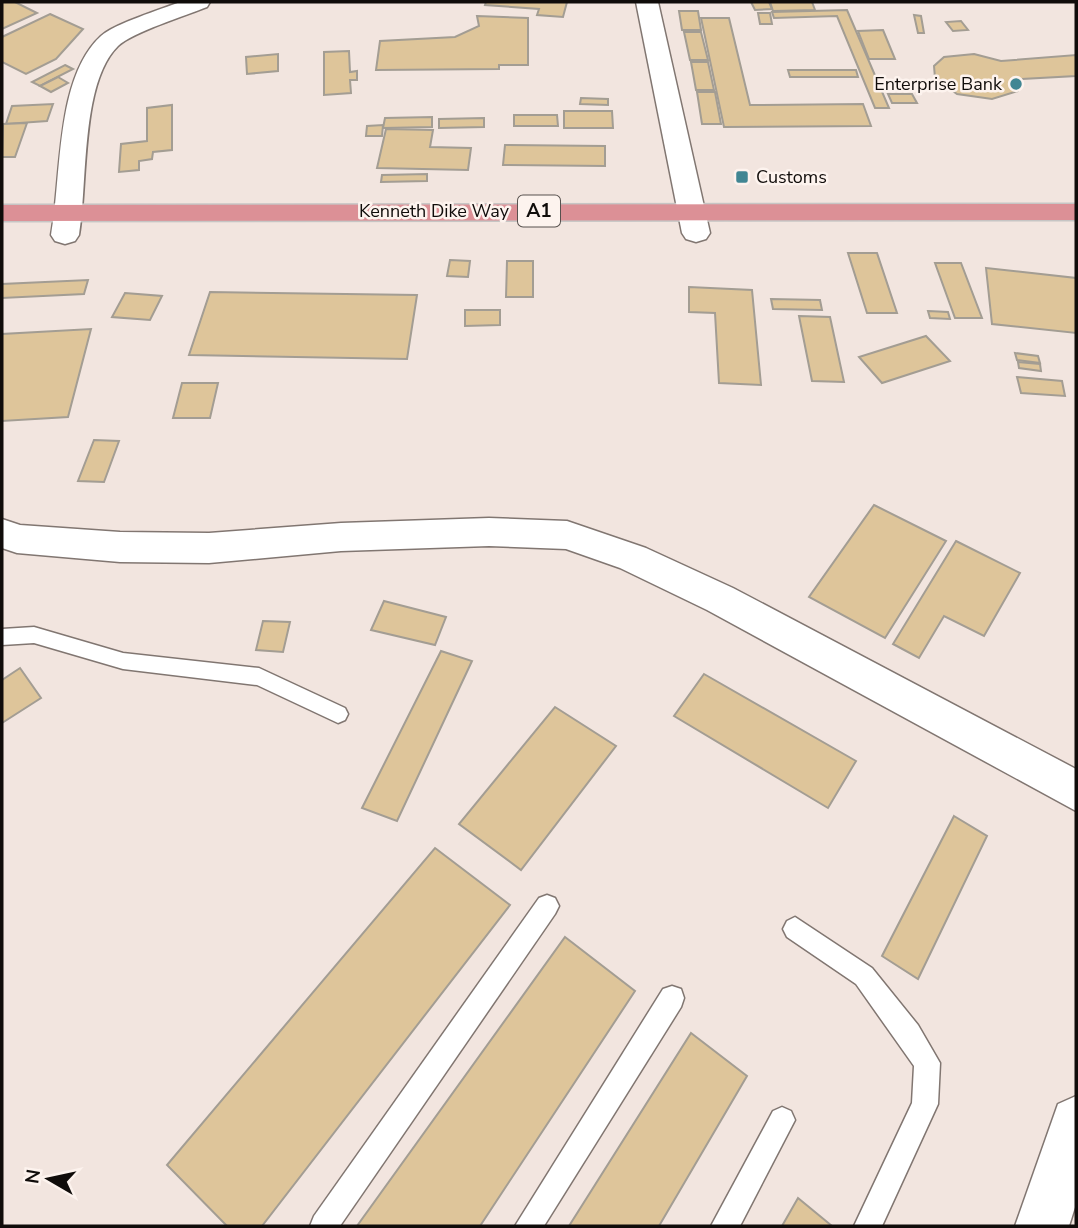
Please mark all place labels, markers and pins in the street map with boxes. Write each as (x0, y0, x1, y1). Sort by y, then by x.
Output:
place label: Enterprise Bank (874, 72, 1003, 96)
marker: Enterprise Bank (1008, 76, 1024, 92)
place label: Customs (756, 165, 827, 189)
marker: Customs (734, 169, 750, 185)

